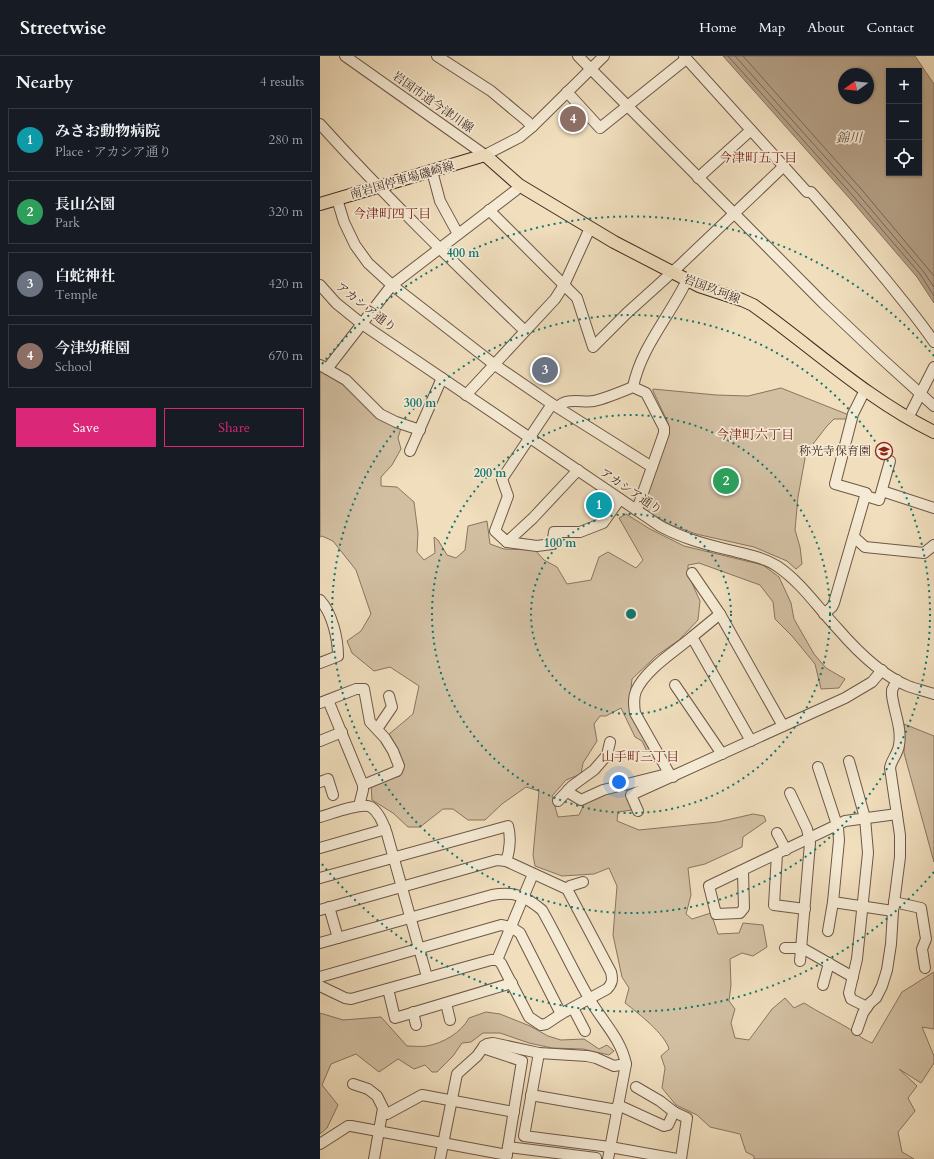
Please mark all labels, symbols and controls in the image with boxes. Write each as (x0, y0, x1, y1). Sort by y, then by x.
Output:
text: Streetwise (20, 15, 107, 41)
text: Home (699, 18, 737, 37)
text: Map (759, 18, 785, 37)
text: About (807, 18, 844, 37)
text: Contact (866, 18, 914, 37)
street label: 岩国市道今津川線 (389, 68, 477, 136)
north arrow (838, 68, 874, 104)
map controls (886, 68, 922, 176)
button: + (886, 68, 922, 104)
text: Nearby (16, 71, 73, 94)
text: 4 results (260, 73, 304, 91)
pin: 4 (560, 104, 586, 134)
button: − (886, 104, 922, 140)
text: みさお動物病院 (55, 121, 160, 141)
water label: 錦川 (836, 129, 864, 147)
text: 1 (27, 131, 33, 149)
text: 280 m (269, 131, 303, 149)
button: locate (886, 140, 922, 176)
text: Place · アカシア通り (55, 143, 172, 161)
district label: 今津町五丁目 (719, 149, 797, 167)
street label: 南岩国停車場磯崎線 (348, 157, 456, 203)
text: 長山公園 (55, 194, 115, 214)
text: 2 (27, 203, 33, 221)
text: 320 m (269, 203, 303, 221)
district label: 今津町四丁目 (353, 205, 431, 223)
text: Park (55, 214, 80, 232)
text: 400 m (447, 245, 480, 261)
text: 白蛇神社 (55, 266, 115, 286)
street label: 岩国玖珂線 (681, 271, 743, 307)
text: 3 (27, 275, 33, 293)
text: 420 m (269, 275, 303, 293)
street label: アカシア通り (333, 279, 399, 335)
text: Temple (55, 286, 98, 304)
text: 今津幼稚園 (55, 338, 130, 358)
text: 4 (27, 347, 33, 365)
text: 670 m (269, 347, 303, 365)
pin: 3 (532, 355, 558, 385)
text: School (55, 358, 92, 376)
text: 300 m (404, 395, 437, 411)
button: Save (16, 408, 156, 447)
button: Share (164, 408, 304, 447)
district label: 今津町六丁目 (716, 426, 794, 444)
school or university icon: 称光寺保育園 (874, 441, 894, 461)
place label: 称光寺保育園 (799, 443, 871, 459)
street label: アカシア通り (597, 464, 665, 518)
text: 200 m (474, 465, 507, 481)
pin: 2 (713, 466, 739, 496)
pin: 1 (586, 490, 612, 520)
text: 100 m (544, 535, 577, 551)
centre of rings (624, 607, 638, 621)
district label: 山手町三丁目 (601, 748, 679, 766)
your location (609, 772, 629, 792)

